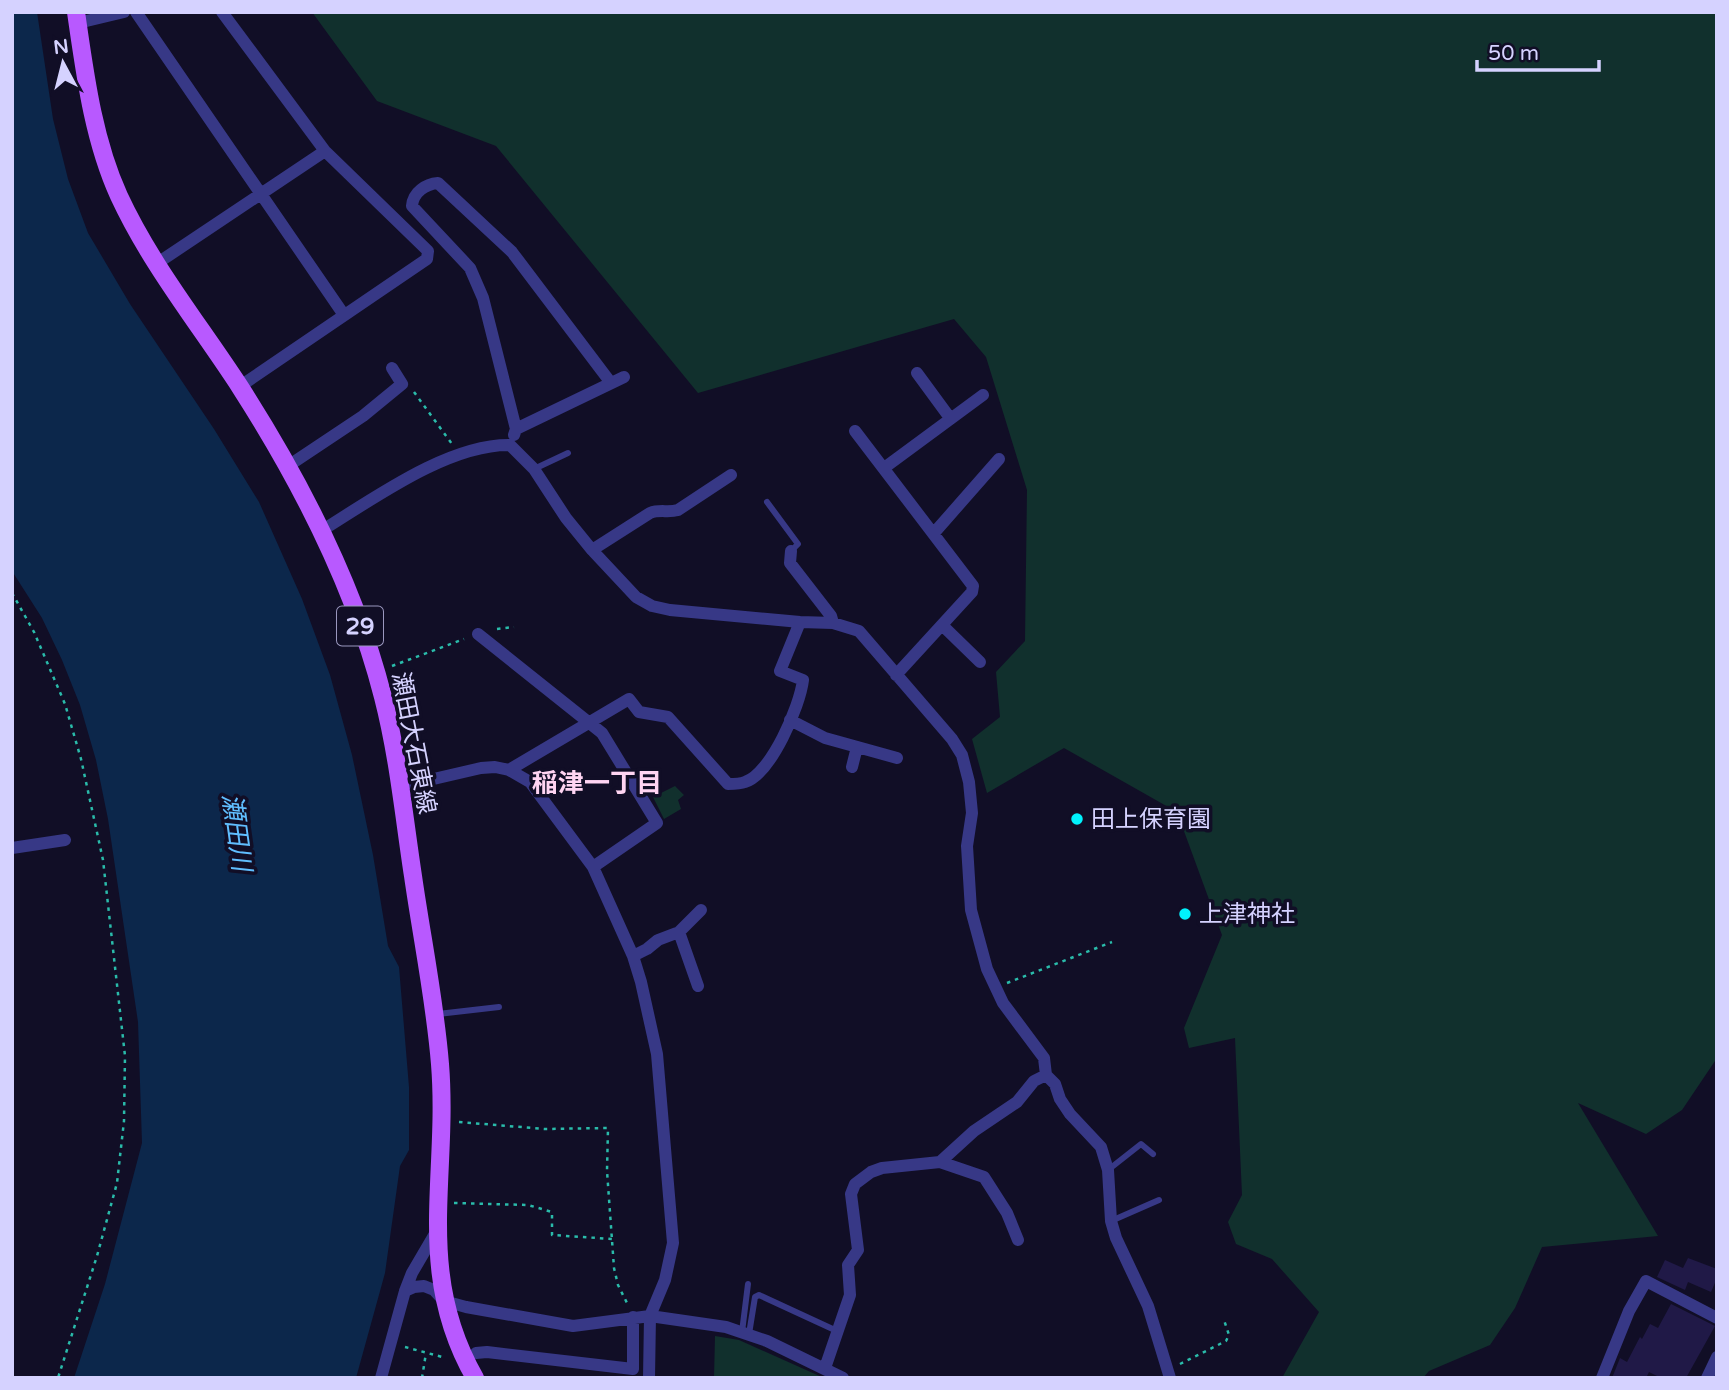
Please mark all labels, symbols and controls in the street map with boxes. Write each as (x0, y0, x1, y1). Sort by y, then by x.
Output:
north arrow (28, 28, 98, 98)
scale bar (1477, 28, 1600, 72)
text: N (52, 35, 70, 59)
text: 50 m (1488, 41, 1539, 66)
road number: 29 (337, 606, 383, 646)
street label: 瀬田大石東線 (386, 670, 441, 817)
district label: 稲津一丁目 (532, 768, 662, 799)
water label: 瀬田川 (216, 791, 258, 876)
place label: 田上保育園 (1091, 805, 1211, 834)
marker: 田上保育園 (1069, 811, 1085, 827)
place label: 上津神社 (1199, 900, 1295, 929)
marker: 上津神社 (1177, 906, 1193, 922)

